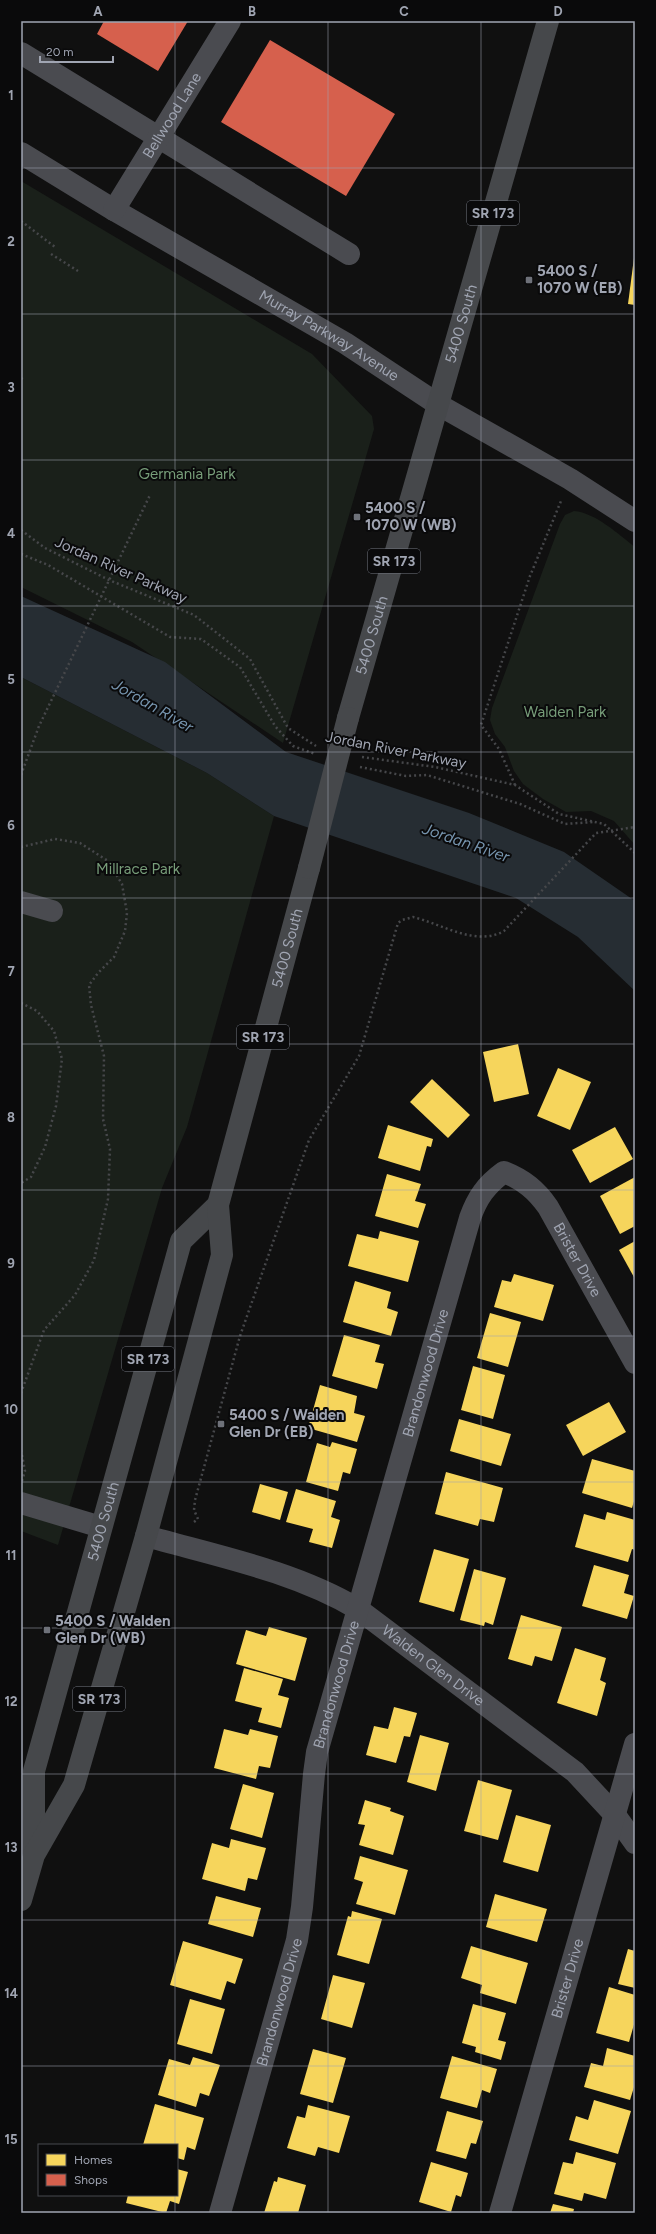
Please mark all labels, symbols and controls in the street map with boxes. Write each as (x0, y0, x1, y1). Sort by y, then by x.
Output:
text: A (93, 4, 103, 19)
text: B (248, 4, 256, 19)
text: C (399, 4, 409, 19)
text: D (553, 4, 563, 19)
scale bar (40, 38, 113, 64)
text: 20 m (46, 45, 74, 59)
street label: Bellwood Lane (139, 69, 205, 162)
text: 1 (8, 88, 14, 103)
road number: SR 173 (467, 201, 519, 225)
text: 2 (7, 234, 15, 249)
place label: 5400 S / 1070 W (EB) (537, 262, 623, 297)
marker: 5400 S / 1070 W (EB) (524, 275, 534, 285)
street label: 5400 South (441, 282, 481, 365)
street label: Murray Parkway Avenue (256, 286, 402, 385)
text: 3 (7, 380, 15, 395)
park label: Germania Park (139, 465, 236, 483)
place label: 5400 S / 1070 W (WB) (365, 499, 457, 534)
marker: 5400 S / 1070 W (WB) (352, 512, 362, 522)
text: 4 (7, 526, 15, 541)
street label: Jordan River Parkway (52, 533, 190, 607)
road number: SR 173 (368, 549, 420, 573)
street label: 5400 South (352, 594, 392, 677)
text: 5 (7, 672, 15, 687)
water label: Jordan River (108, 674, 197, 737)
park label: Walden Park (524, 703, 607, 721)
street label: Jordan River Parkway (324, 728, 468, 772)
text: 6 (7, 818, 15, 833)
water label: Jordan River (419, 818, 512, 866)
park label: Millrace Park (96, 860, 181, 878)
street label: 5400 South (268, 907, 307, 990)
text: 7 (7, 964, 15, 979)
road number: SR 173 (237, 1025, 289, 1049)
text: 8 (7, 1110, 15, 1125)
street label: Brister Drive (550, 1220, 605, 1300)
text: 9 (7, 1256, 15, 1271)
street label: Brandonwood Drive (399, 1307, 452, 1439)
road number: SR 173 (122, 1347, 174, 1371)
text: 10 (4, 1402, 18, 1417)
place label: 5400 S / Walden Glen Dr (EB) (229, 1406, 345, 1441)
marker: 5400 S / Walden Glen Dr (EB) (216, 1419, 226, 1429)
street label: 5400 South (84, 1480, 123, 1563)
text: 11 (6, 1548, 16, 1563)
place label: 5400 S / Walden Glen Dr (WB) (55, 1612, 171, 1647)
street label: Brandonwood Drive (309, 1618, 363, 1751)
street label: Walden Glen Drive (378, 1621, 488, 1710)
marker: 5400 S / Walden Glen Dr (WB) (42, 1625, 52, 1635)
road number: SR 173 (73, 1687, 125, 1711)
text: 12 (4, 1694, 18, 1709)
text: 13 (5, 1840, 17, 1855)
street label: Brandonwood Drive (253, 1936, 306, 2068)
street label: Brister Drive (547, 1937, 587, 2020)
text: 14 (4, 1986, 18, 2001)
text: 15 (4, 2132, 18, 2147)
legend (38, 2144, 178, 2196)
text: Homes (74, 2153, 113, 2167)
text: Shops (74, 2173, 108, 2187)

